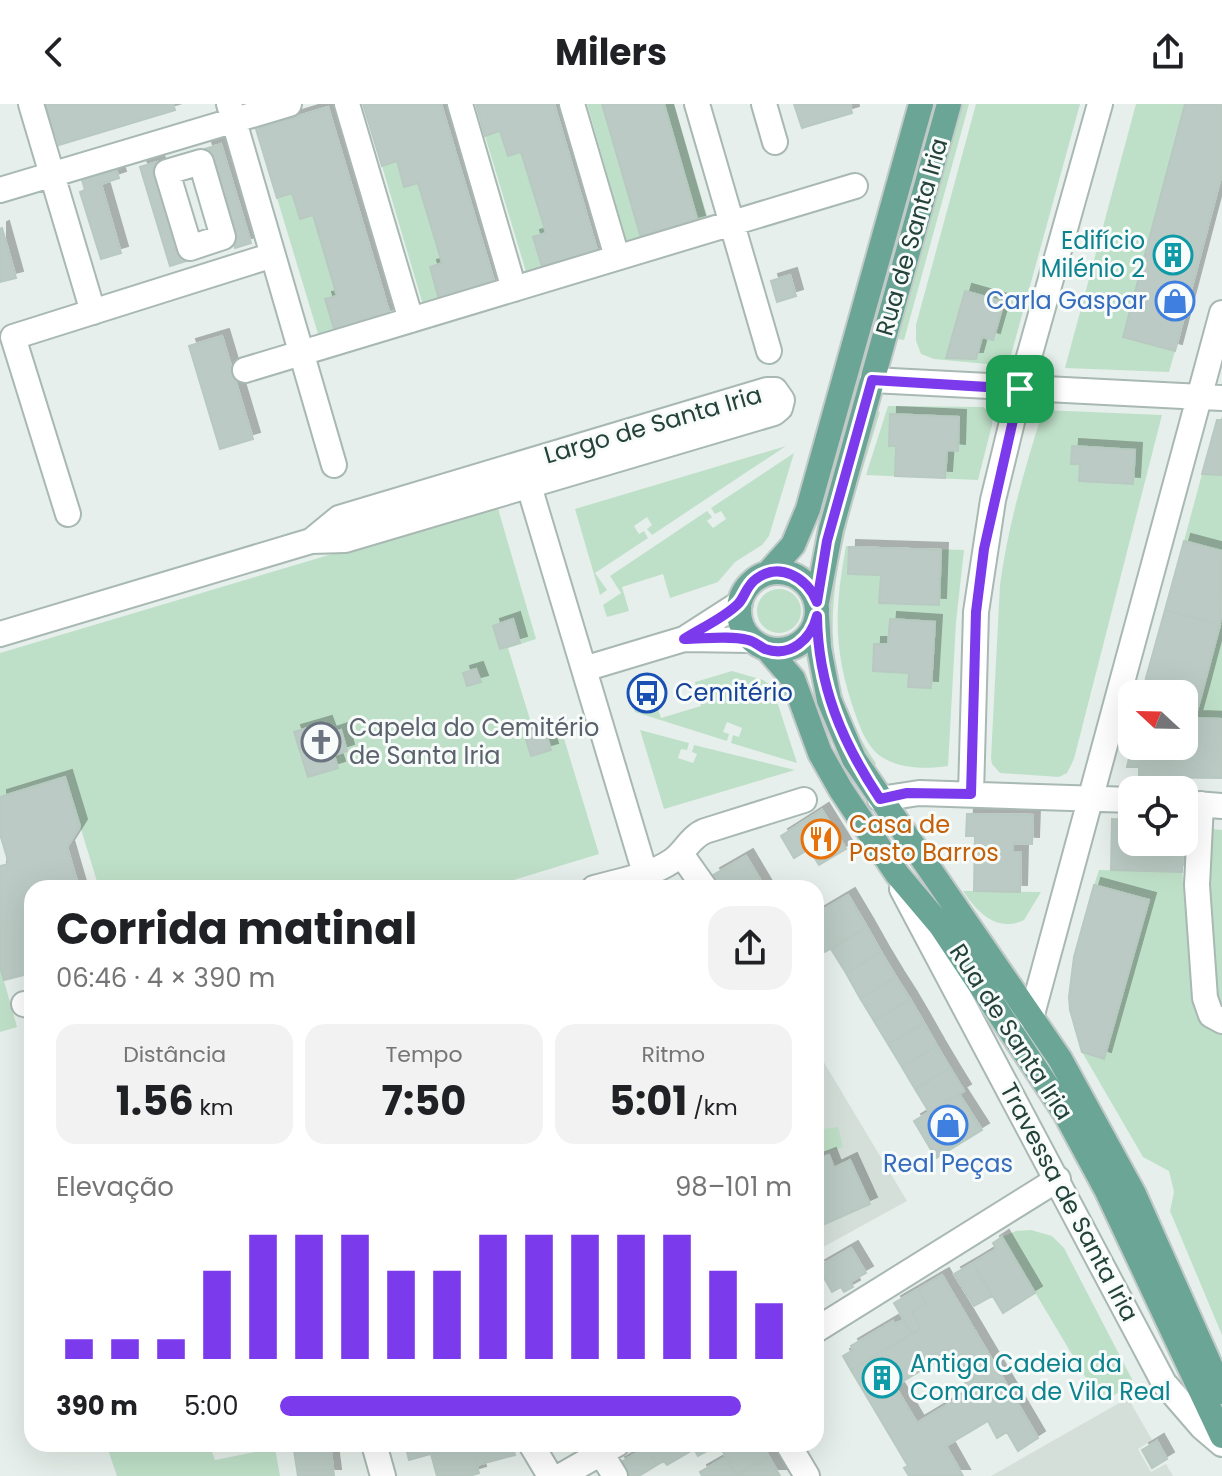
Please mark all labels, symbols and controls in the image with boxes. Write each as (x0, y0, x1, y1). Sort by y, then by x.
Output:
text: Milers (555, 27, 667, 78)
icon: back (32, 30, 76, 74)
icon: share (1146, 30, 1190, 74)
street label: Rua de Santa Iria (868, 134, 956, 340)
place label: Edifício Milénio 2 (1041, 224, 1145, 285)
building icon: Edifício Milénio 2 (1152, 234, 1194, 276)
shop icon: Carla Gaspar (1154, 280, 1196, 322)
place label: Carla Gaspar (986, 284, 1147, 317)
pin (986, 355, 1054, 423)
icon: arrive (998, 367, 1042, 411)
street label: Largo de Santa Iria (540, 378, 766, 471)
bus stop icon: Cemitério (626, 672, 668, 714)
place label: Cemitério (675, 676, 793, 709)
north arrow (1118, 680, 1198, 760)
map controls (1118, 680, 1198, 856)
place label: Capela do Cemitério de Santa Iria (349, 711, 599, 772)
church icon: Capela do Cemitério de Santa Iria (300, 721, 342, 763)
button: locate (1118, 776, 1198, 856)
place label: Casa de Pasto Barros (849, 808, 999, 869)
restaurant icon: Casa de Pasto Barros (800, 818, 842, 860)
text: Corrida matinal (56, 898, 417, 959)
button: share (708, 906, 792, 990)
street label: Rua de Santa Iria (942, 937, 1081, 1126)
text: 06:46 · 4 × 390 m (56, 960, 275, 996)
text: Distância (123, 1039, 226, 1070)
text: Tempo (385, 1039, 463, 1070)
text: Ritmo (642, 1039, 705, 1070)
text: 1.56 (116, 1073, 194, 1129)
text: 7:50 (382, 1073, 466, 1129)
text: 5:01 (609, 1073, 687, 1129)
street label: Travessa de Santa Iria (992, 1077, 1146, 1327)
text: km (194, 1092, 234, 1123)
text: /km (687, 1092, 738, 1123)
shop icon: Real Peças (927, 1104, 969, 1146)
place label: Real Peças (883, 1147, 1013, 1180)
text: Elevação (56, 1169, 174, 1205)
text: 98–101 m (675, 1169, 792, 1205)
place label: Antiga Cadeia da Comarca de Vila Real (910, 1347, 1171, 1408)
building icon: Antiga Cadeia da Comarca de Vila Real (861, 1357, 903, 1399)
text: 390 m (56, 1388, 138, 1424)
text: 5:00 (184, 1388, 239, 1424)

